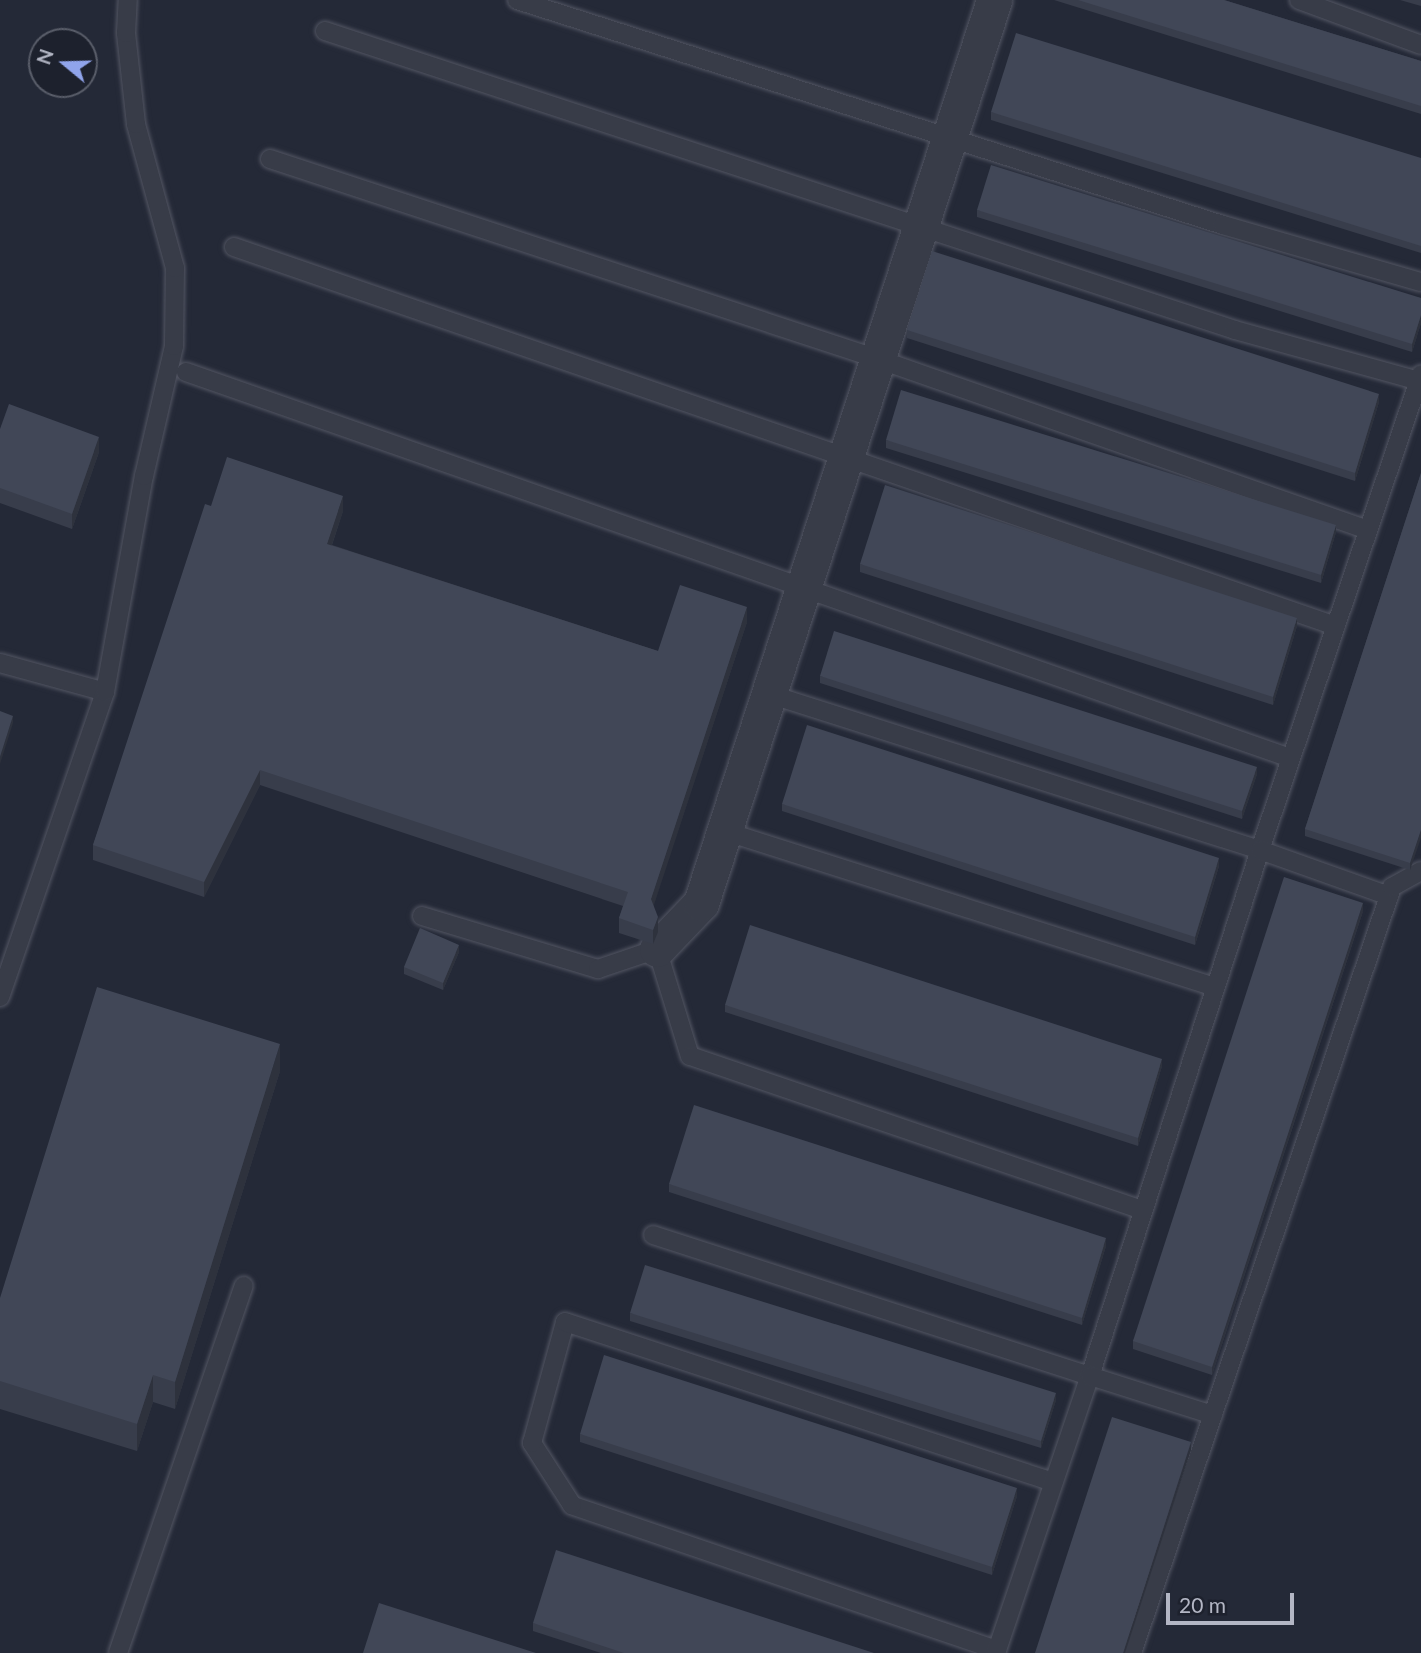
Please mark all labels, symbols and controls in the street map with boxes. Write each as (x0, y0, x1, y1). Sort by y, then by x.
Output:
north arrow (28, 28, 98, 98)
text: N (31, 46, 58, 67)
scale bar (1169, 1580, 1297, 1624)
text: 20 m (1179, 1592, 1226, 1617)

